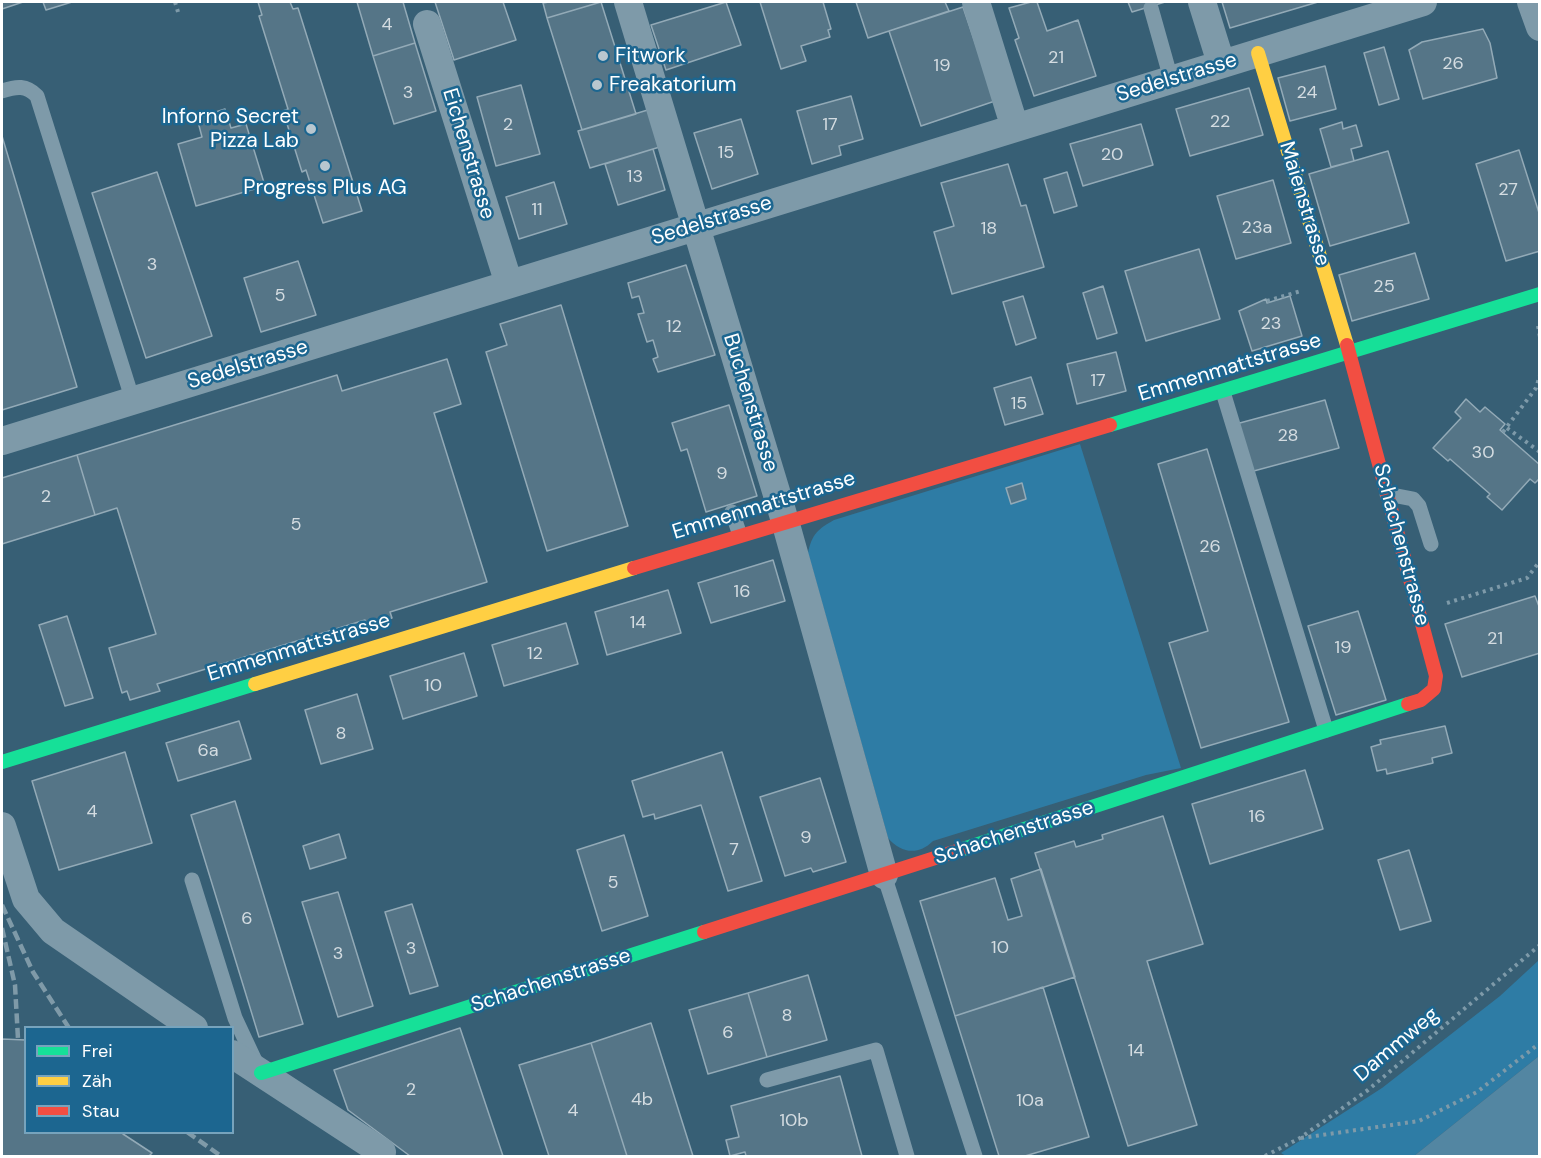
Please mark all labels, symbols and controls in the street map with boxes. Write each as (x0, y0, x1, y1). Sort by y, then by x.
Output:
house number: 4 (382, 14, 392, 36)
place label: Fitwork (615, 43, 686, 69)
house number: 21 (1048, 47, 1064, 69)
street label: Sedelstrasse (1114, 48, 1240, 108)
marker: Fitwork (596, 49, 610, 63)
house number: 26 (1442, 53, 1464, 75)
house number: 19 (934, 55, 950, 77)
place label: Freakatorium (609, 72, 737, 98)
marker: Freakatorium (590, 78, 604, 92)
house number: 3 (403, 82, 413, 104)
house number: 24 (1297, 82, 1317, 104)
street label: Eichenstrasse (436, 86, 500, 222)
place label: Inforno Secret Pizza Lab (162, 104, 299, 154)
house number: 22 (1210, 111, 1230, 133)
house number: 2 (503, 114, 513, 136)
house number: 17 (822, 114, 838, 136)
marker: Inforno Secret Pizza Lab (304, 122, 318, 136)
street label: Maienstrasse (1273, 139, 1335, 269)
house number: 15 (718, 142, 734, 164)
house number: 20 (1101, 144, 1123, 166)
marker: Progress Plus AG (318, 159, 332, 173)
house number: 13 (627, 166, 643, 188)
place label: Progress Plus AG (243, 175, 407, 201)
house number: 27 (1498, 179, 1518, 201)
street label: Sedelstrasse (649, 191, 775, 251)
house number: 11 (531, 199, 543, 221)
house number: 23a (1242, 217, 1272, 239)
house number: 18 (981, 218, 997, 240)
house number: 3 (147, 254, 157, 276)
house number: 25 (1373, 276, 1395, 298)
house number: 5 (275, 285, 285, 307)
house number: 23 (1260, 313, 1282, 335)
house number: 12 (666, 316, 682, 338)
street label: Emmenmattstrasse (1135, 328, 1325, 408)
street label: Buchenstrasse (717, 331, 783, 475)
street label: Sedelstrasse (185, 335, 311, 395)
house number: 17 (1090, 370, 1106, 392)
house number: 15 (1011, 393, 1027, 415)
house number: 28 (1277, 425, 1299, 447)
house number: 30 (1472, 442, 1494, 464)
street label: Schachenstrasse (1367, 461, 1435, 629)
house number: 9 (716, 463, 728, 485)
street label: Emmenmattstrasse (669, 466, 859, 546)
house number: 2 (41, 486, 51, 508)
house number: 5 (291, 514, 301, 536)
house number: 26 (1199, 536, 1221, 558)
house number: 16 (734, 581, 750, 603)
street label: Emmenmattstrasse (204, 608, 394, 688)
house number: 14 (630, 612, 646, 634)
house number: 21 (1487, 628, 1503, 650)
house number: 19 (1335, 637, 1351, 659)
house number: 12 (527, 643, 543, 665)
house number: 10 (424, 675, 442, 697)
house number: 8 (336, 723, 346, 745)
house number: 6a (197, 740, 219, 762)
street label: Schachenstrasse (931, 795, 1097, 871)
house number: 4 (87, 801, 97, 823)
house number: 16 (1249, 806, 1265, 828)
house number: 9 (800, 827, 812, 849)
house number: 7 (729, 839, 739, 861)
house number: 5 (608, 872, 618, 894)
house number: 6 (241, 908, 253, 930)
house number: 10 (991, 937, 1009, 959)
house number: 3 (406, 938, 416, 960)
house number: 3 (333, 943, 343, 965)
street label: Schachenstrasse (468, 943, 634, 1019)
street label: Dammweg (1350, 1002, 1444, 1088)
house number: 8 (782, 1005, 792, 1027)
house number: 6 (722, 1022, 734, 1044)
legend (24, 1026, 234, 1134)
text: Frei (82, 1039, 113, 1063)
house number: 14 (1128, 1040, 1144, 1062)
text: Zäh (82, 1069, 112, 1093)
house number: 2 (406, 1079, 416, 1101)
house number: 4b (631, 1089, 653, 1111)
house number: 10a (1016, 1090, 1044, 1112)
text: Stau (82, 1099, 120, 1123)
house number: 4 (568, 1100, 578, 1122)
house number: 10b (779, 1110, 809, 1132)

